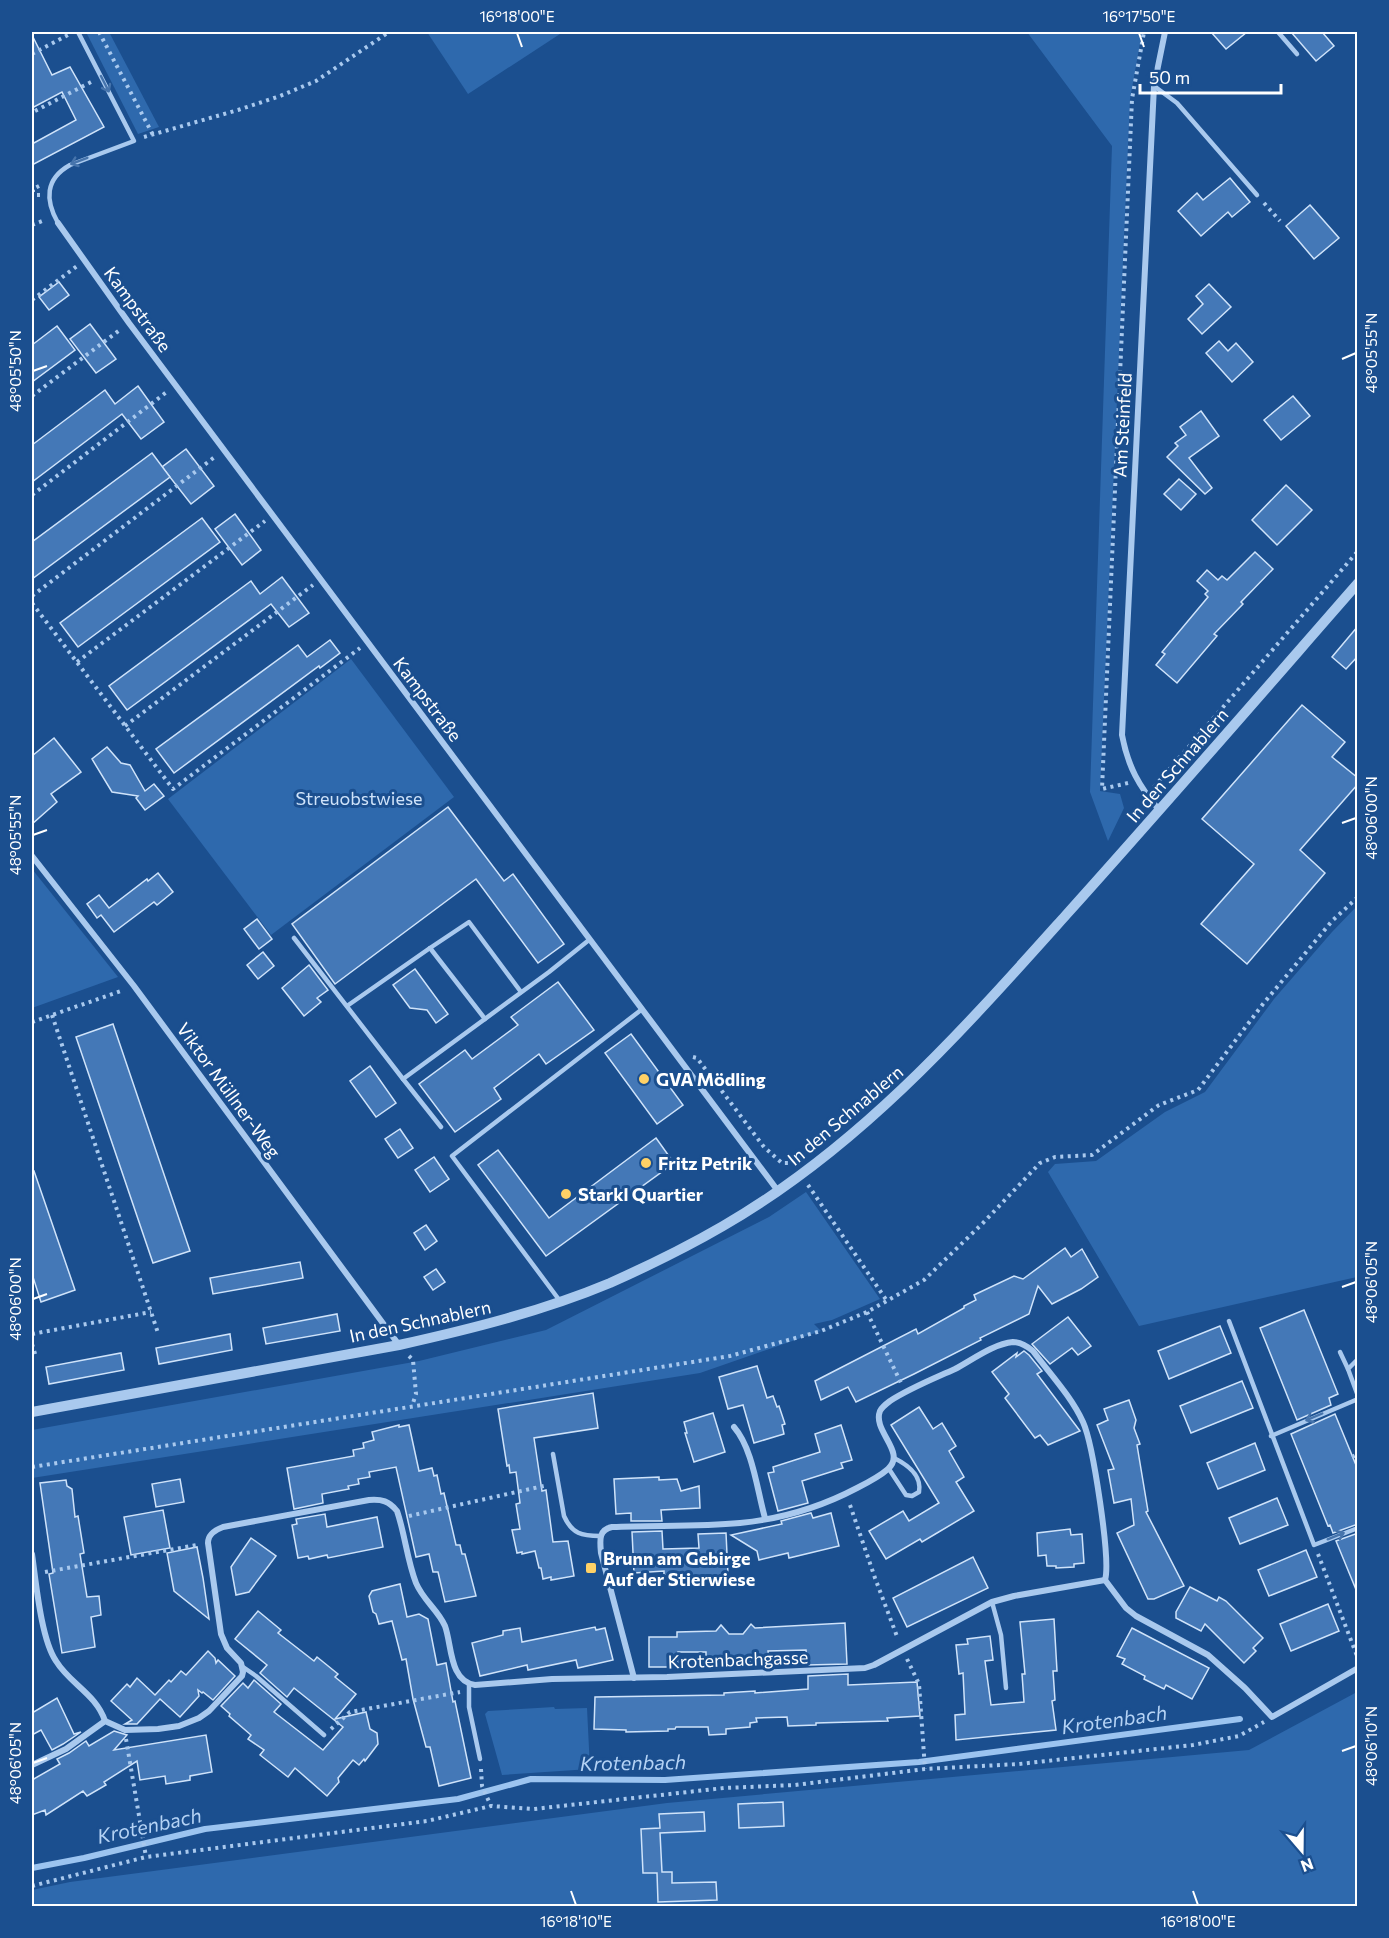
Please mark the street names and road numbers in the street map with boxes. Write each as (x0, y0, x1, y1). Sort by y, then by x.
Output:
street label: Kampstraße (100, 262, 176, 356)
street label: Am Steinfeld (1108, 372, 1136, 478)
street label: Kampstraße (389, 652, 467, 746)
street label: In den Schnablern (1121, 703, 1233, 827)
street label: Viktor Müllner-Weg (173, 1018, 286, 1162)
street label: In den Schnablern (783, 1060, 907, 1170)
street label: In den Schnablern (347, 1295, 493, 1347)
street label: Krotenbachgasse (667, 1646, 809, 1672)

